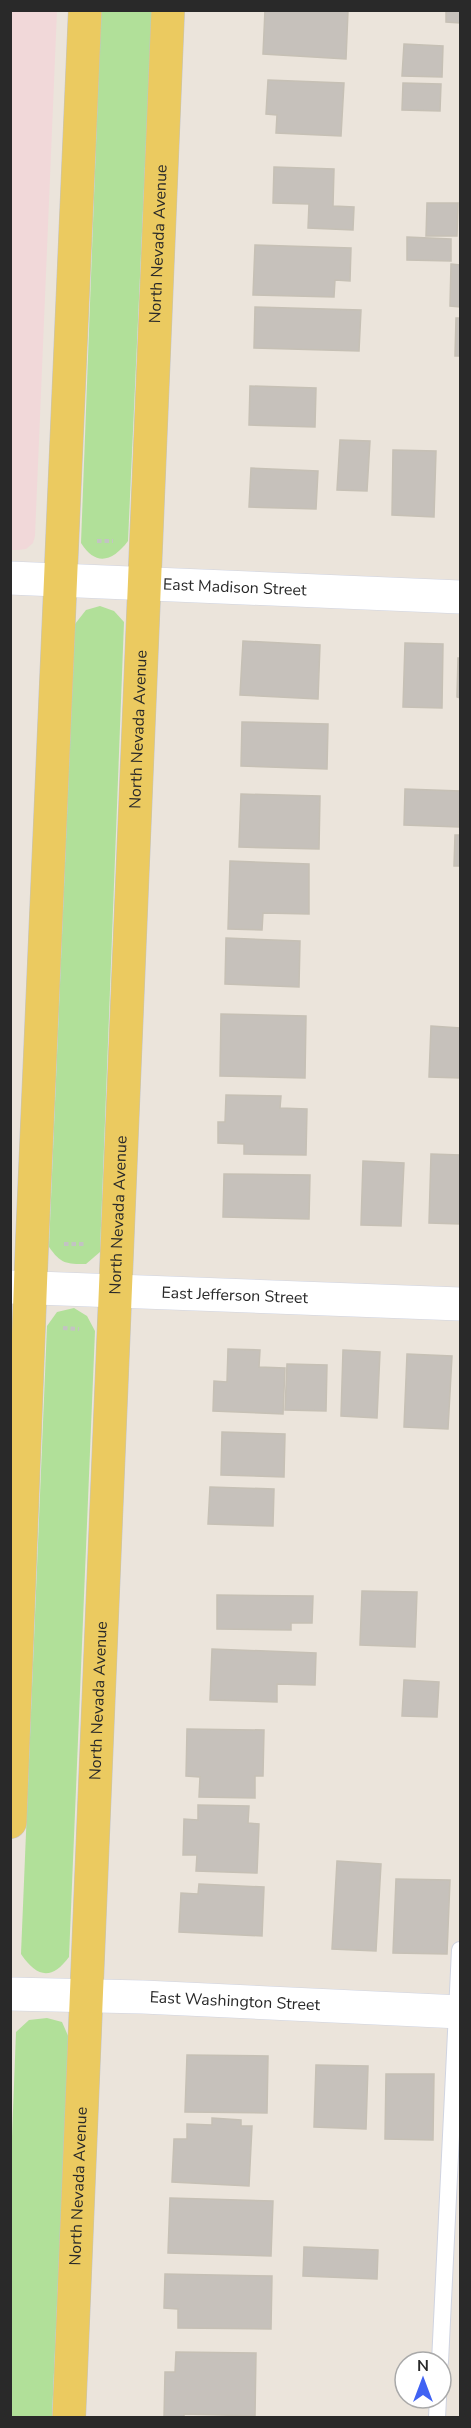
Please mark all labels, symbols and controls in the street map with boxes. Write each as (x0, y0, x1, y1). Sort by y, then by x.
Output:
street label: North Nevada Avenue (144, 164, 173, 324)
street label: East Madison Street (162, 573, 307, 602)
street label: North Nevada Avenue (124, 650, 153, 809)
street label: North Nevada Avenue (104, 1135, 133, 1295)
street label: East Jefferson Street (161, 1282, 309, 1309)
street label: North Nevada Avenue (84, 1621, 113, 1780)
street label: East Washington Street (149, 1986, 321, 2016)
street label: North Nevada Avenue (64, 2106, 93, 2266)
north arrow (393, 2350, 453, 2410)
text: N (417, 2355, 429, 2377)

